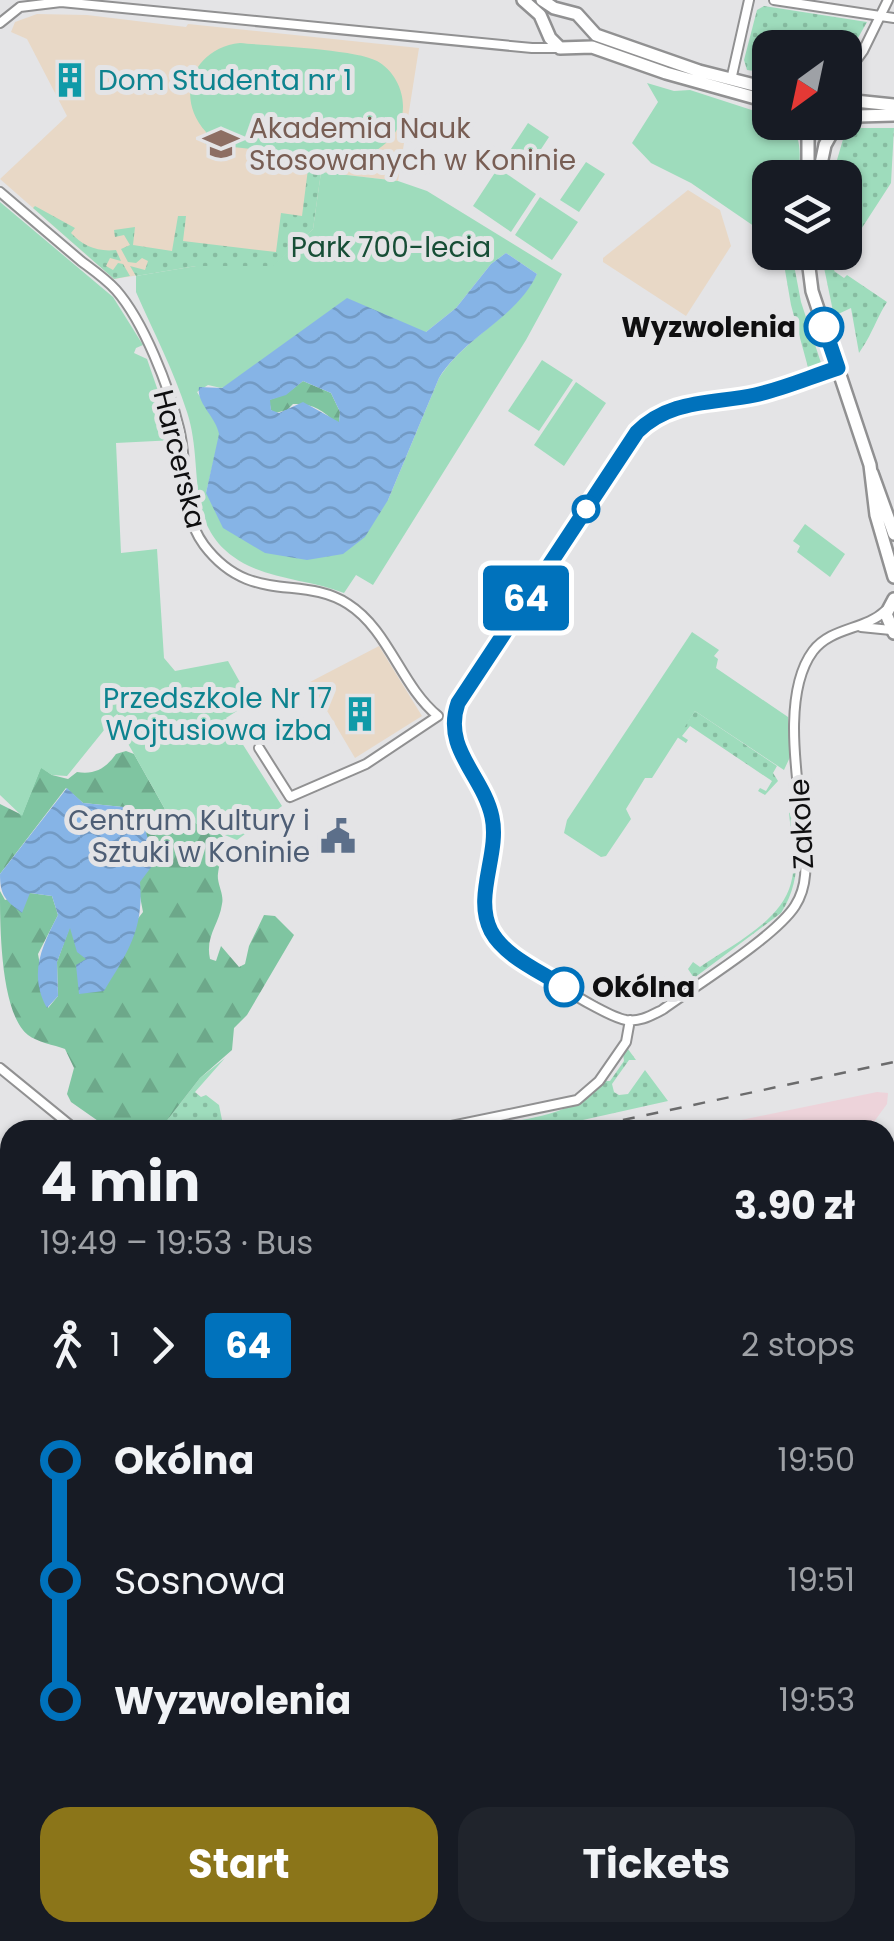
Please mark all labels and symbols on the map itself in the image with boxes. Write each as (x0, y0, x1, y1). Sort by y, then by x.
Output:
north arrow (752, 30, 862, 140)
building icon: Dom Studenta nr 1 (51, 61, 89, 99)
place label: Dom Studenta nr 1 (98, 61, 352, 100)
place label: Akademia Nauk Stosowanych w Koninie (249, 109, 576, 180)
school or university icon: Akademia Nauk Stosowanych w Koninie (202, 125, 240, 163)
park label: Park 700-lecia (291, 228, 491, 267)
place label: Wyzwolenia (621, 308, 796, 347)
marker: Wyzwolenia (805, 308, 843, 346)
street label: Harcerska (143, 386, 216, 532)
unlabelled marker (573, 496, 599, 522)
line badge: 64 (481, 566, 571, 630)
place label: Przedszkole Nr 17 Wojtusiowa izba (103, 679, 332, 750)
building icon: Przedszkole Nr 17 Wojtusiowa izba (341, 695, 379, 733)
street label: Zakole (780, 778, 823, 870)
place label: Centrum Kultury i Sztuki w Koninie (68, 801, 310, 872)
public building icon: Centrum Kultury i Sztuki w Koninie (319, 817, 357, 855)
marker: Okólna (545, 968, 583, 1006)
place label: Okólna (592, 968, 695, 1007)

